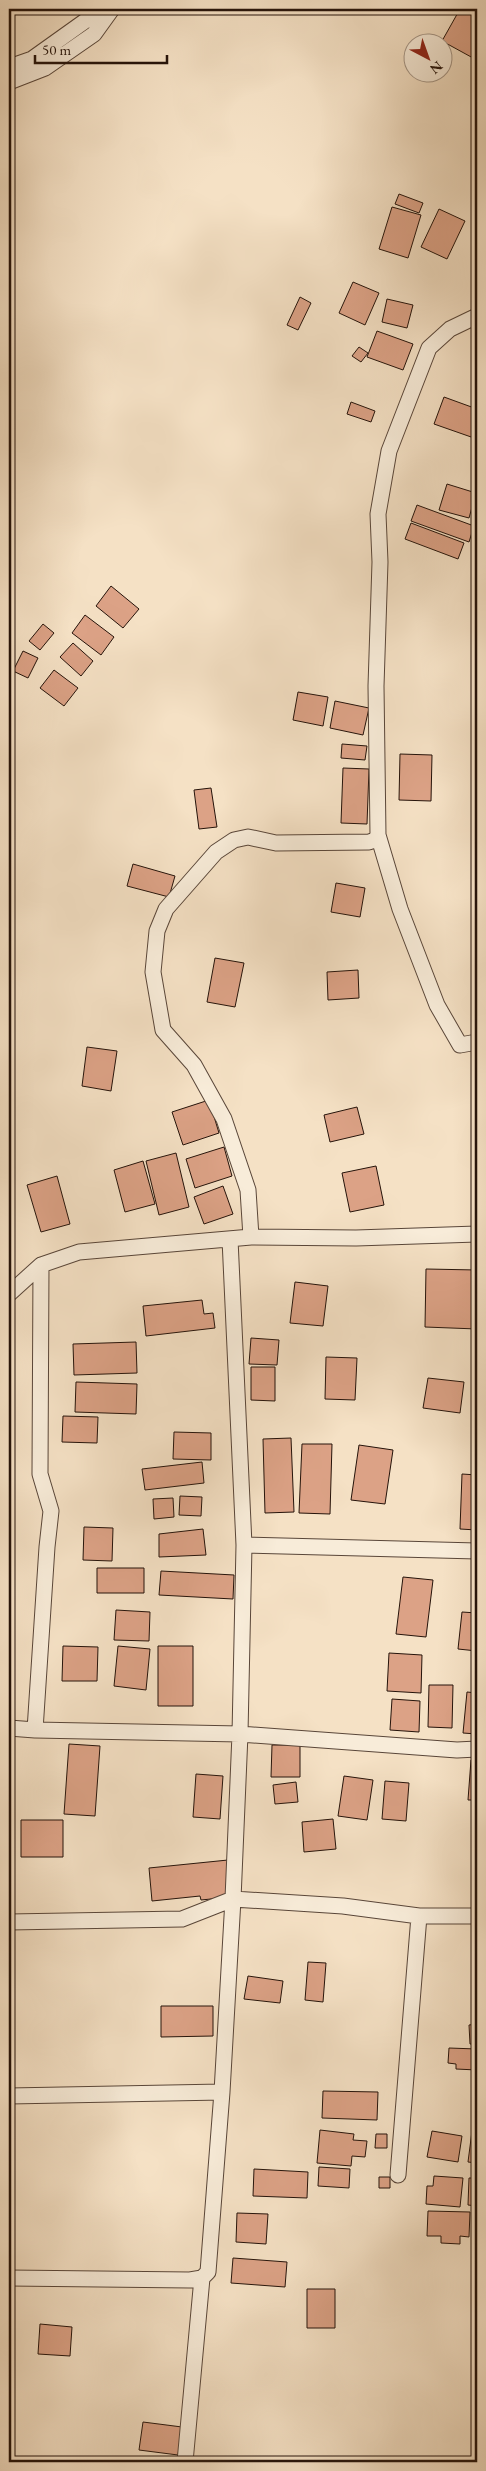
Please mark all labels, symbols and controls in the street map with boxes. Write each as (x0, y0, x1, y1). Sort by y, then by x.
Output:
scale bar (35, 32, 168, 64)
north arrow (404, 32, 454, 82)
text: 50 m (42, 40, 71, 59)
text: N (426, 57, 447, 79)

